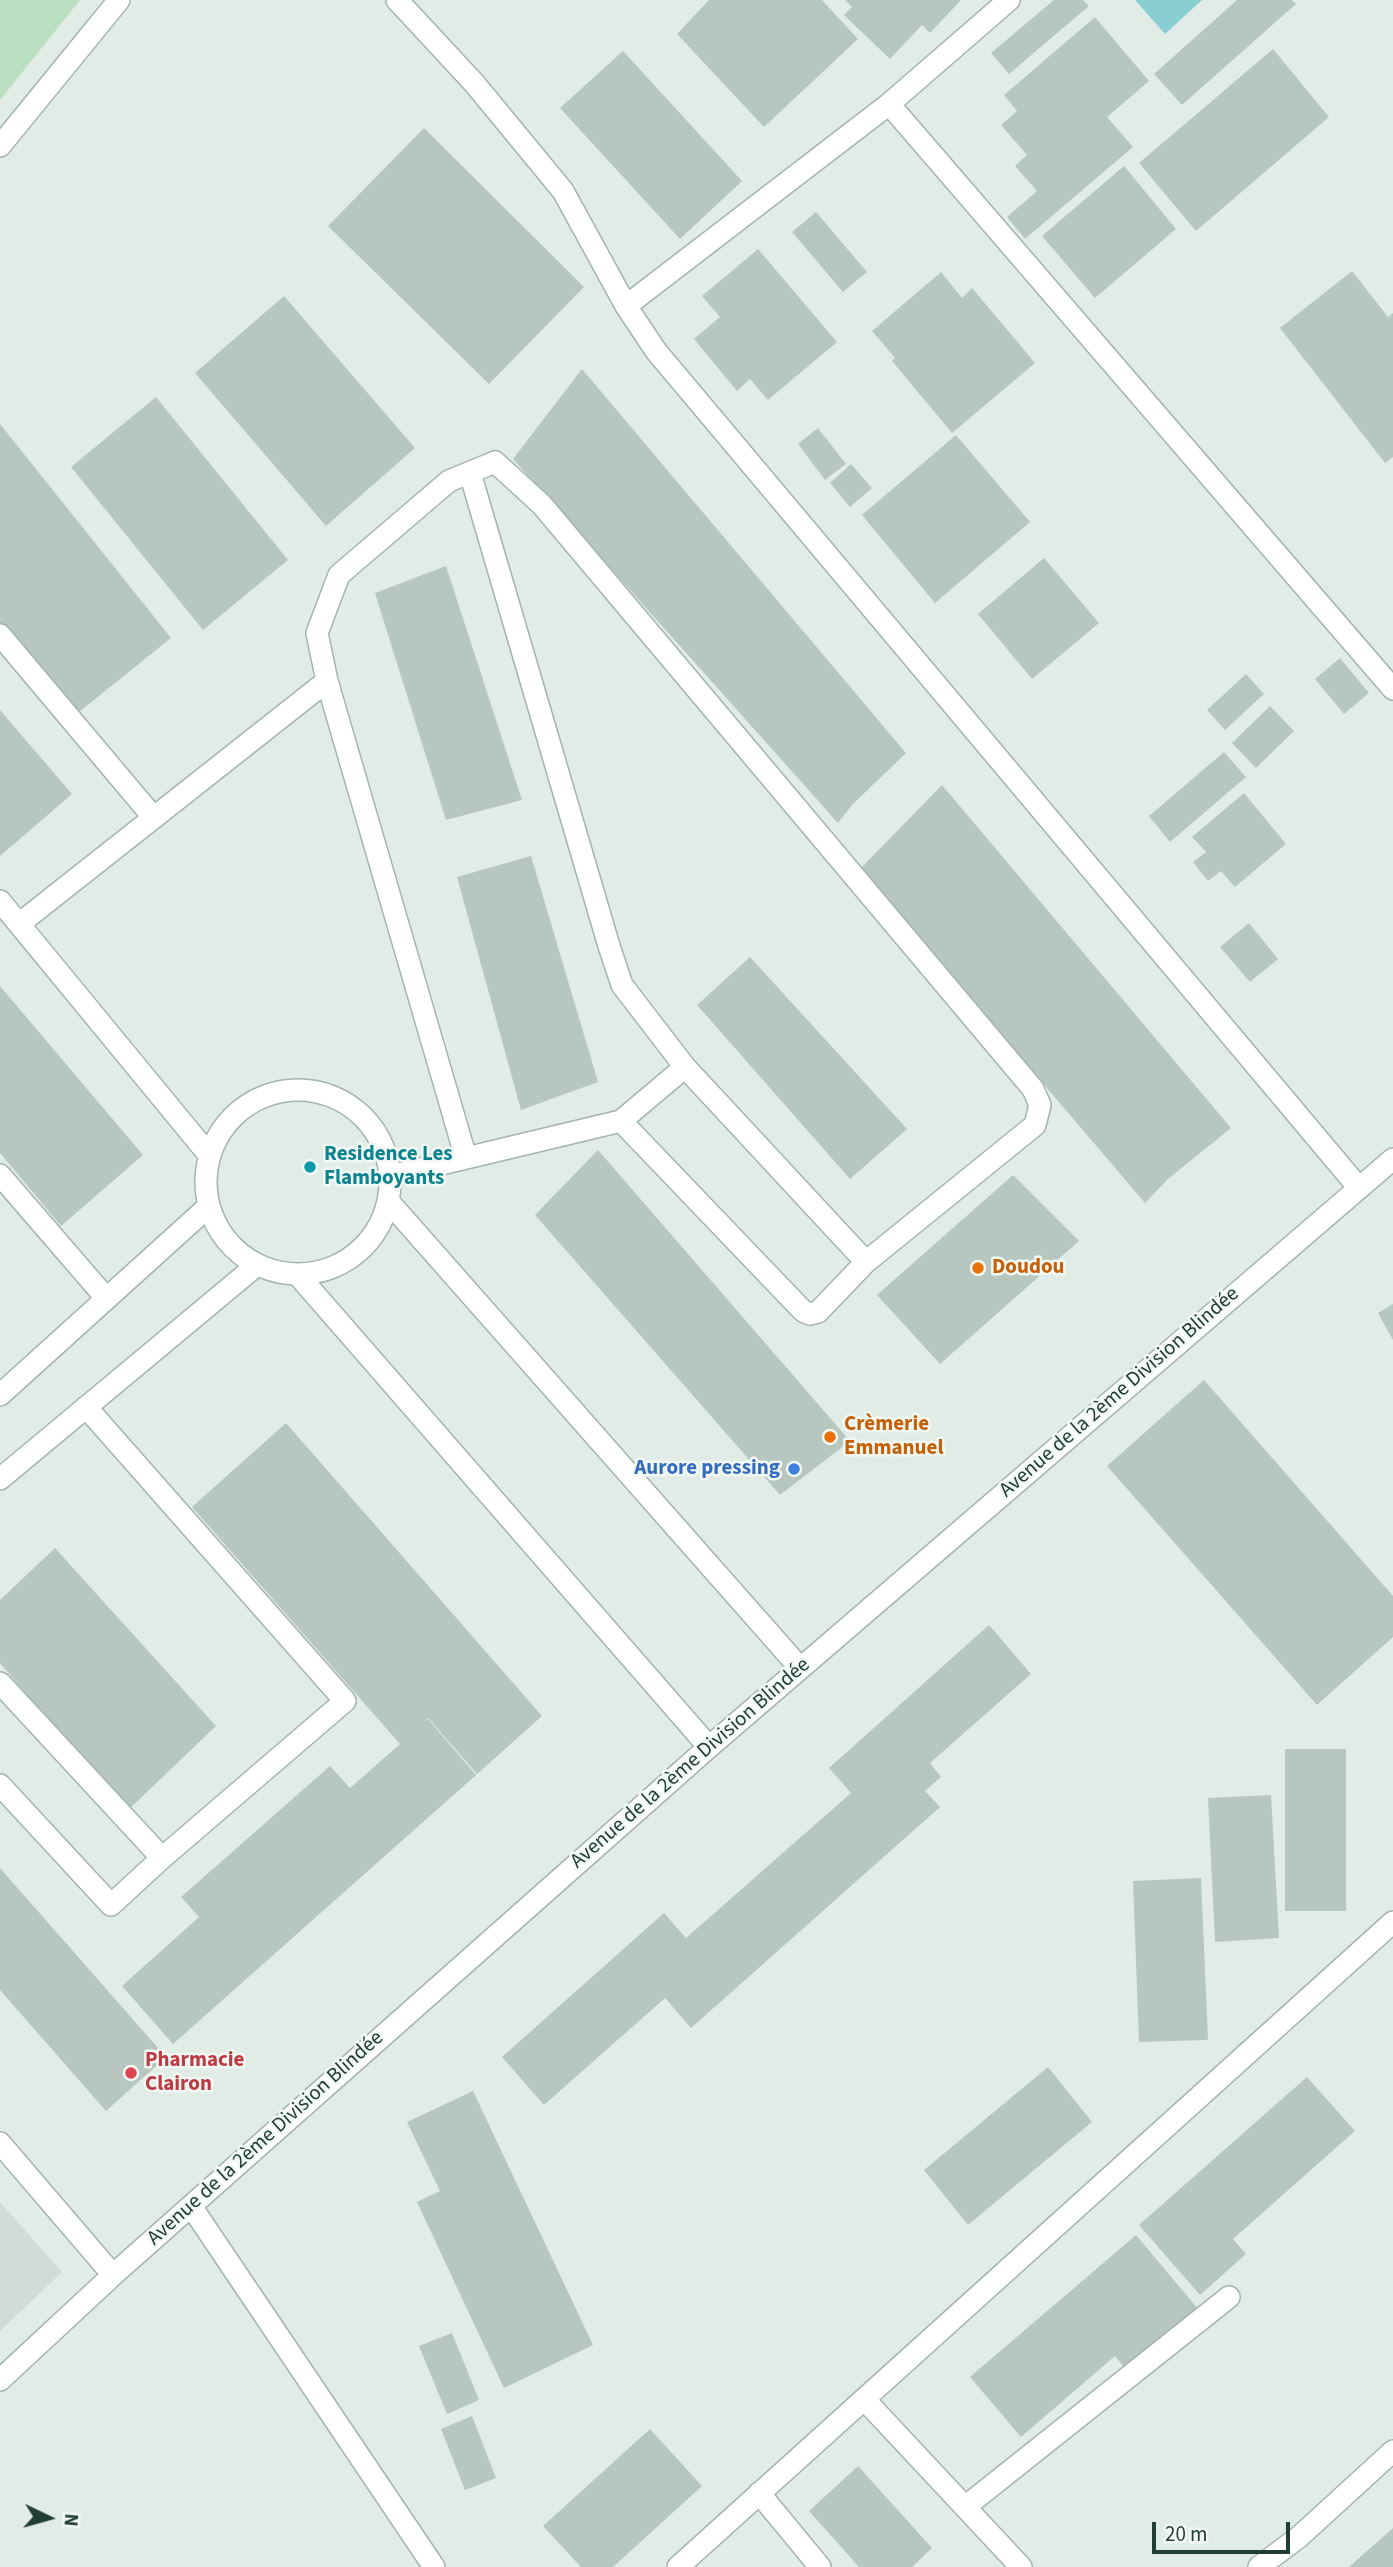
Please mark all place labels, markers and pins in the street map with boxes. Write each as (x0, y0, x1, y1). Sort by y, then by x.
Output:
place label: Residence Les Flamboyants (324, 1142, 453, 1192)
marker: Residence Les Flamboyants (302, 1159, 318, 1175)
place label: Doudou (992, 1255, 1065, 1281)
marker: Doudou (970, 1260, 986, 1276)
place label: Crèmerie Emmanuel (844, 1412, 943, 1462)
marker: Crèmerie Emmanuel (822, 1429, 838, 1445)
place label: Aurore pressing (634, 1456, 780, 1482)
marker: Aurore pressing (786, 1461, 802, 1477)
place label: Pharmacie Clairon (145, 2048, 244, 2098)
marker: Pharmacie Clairon (123, 2065, 139, 2081)

